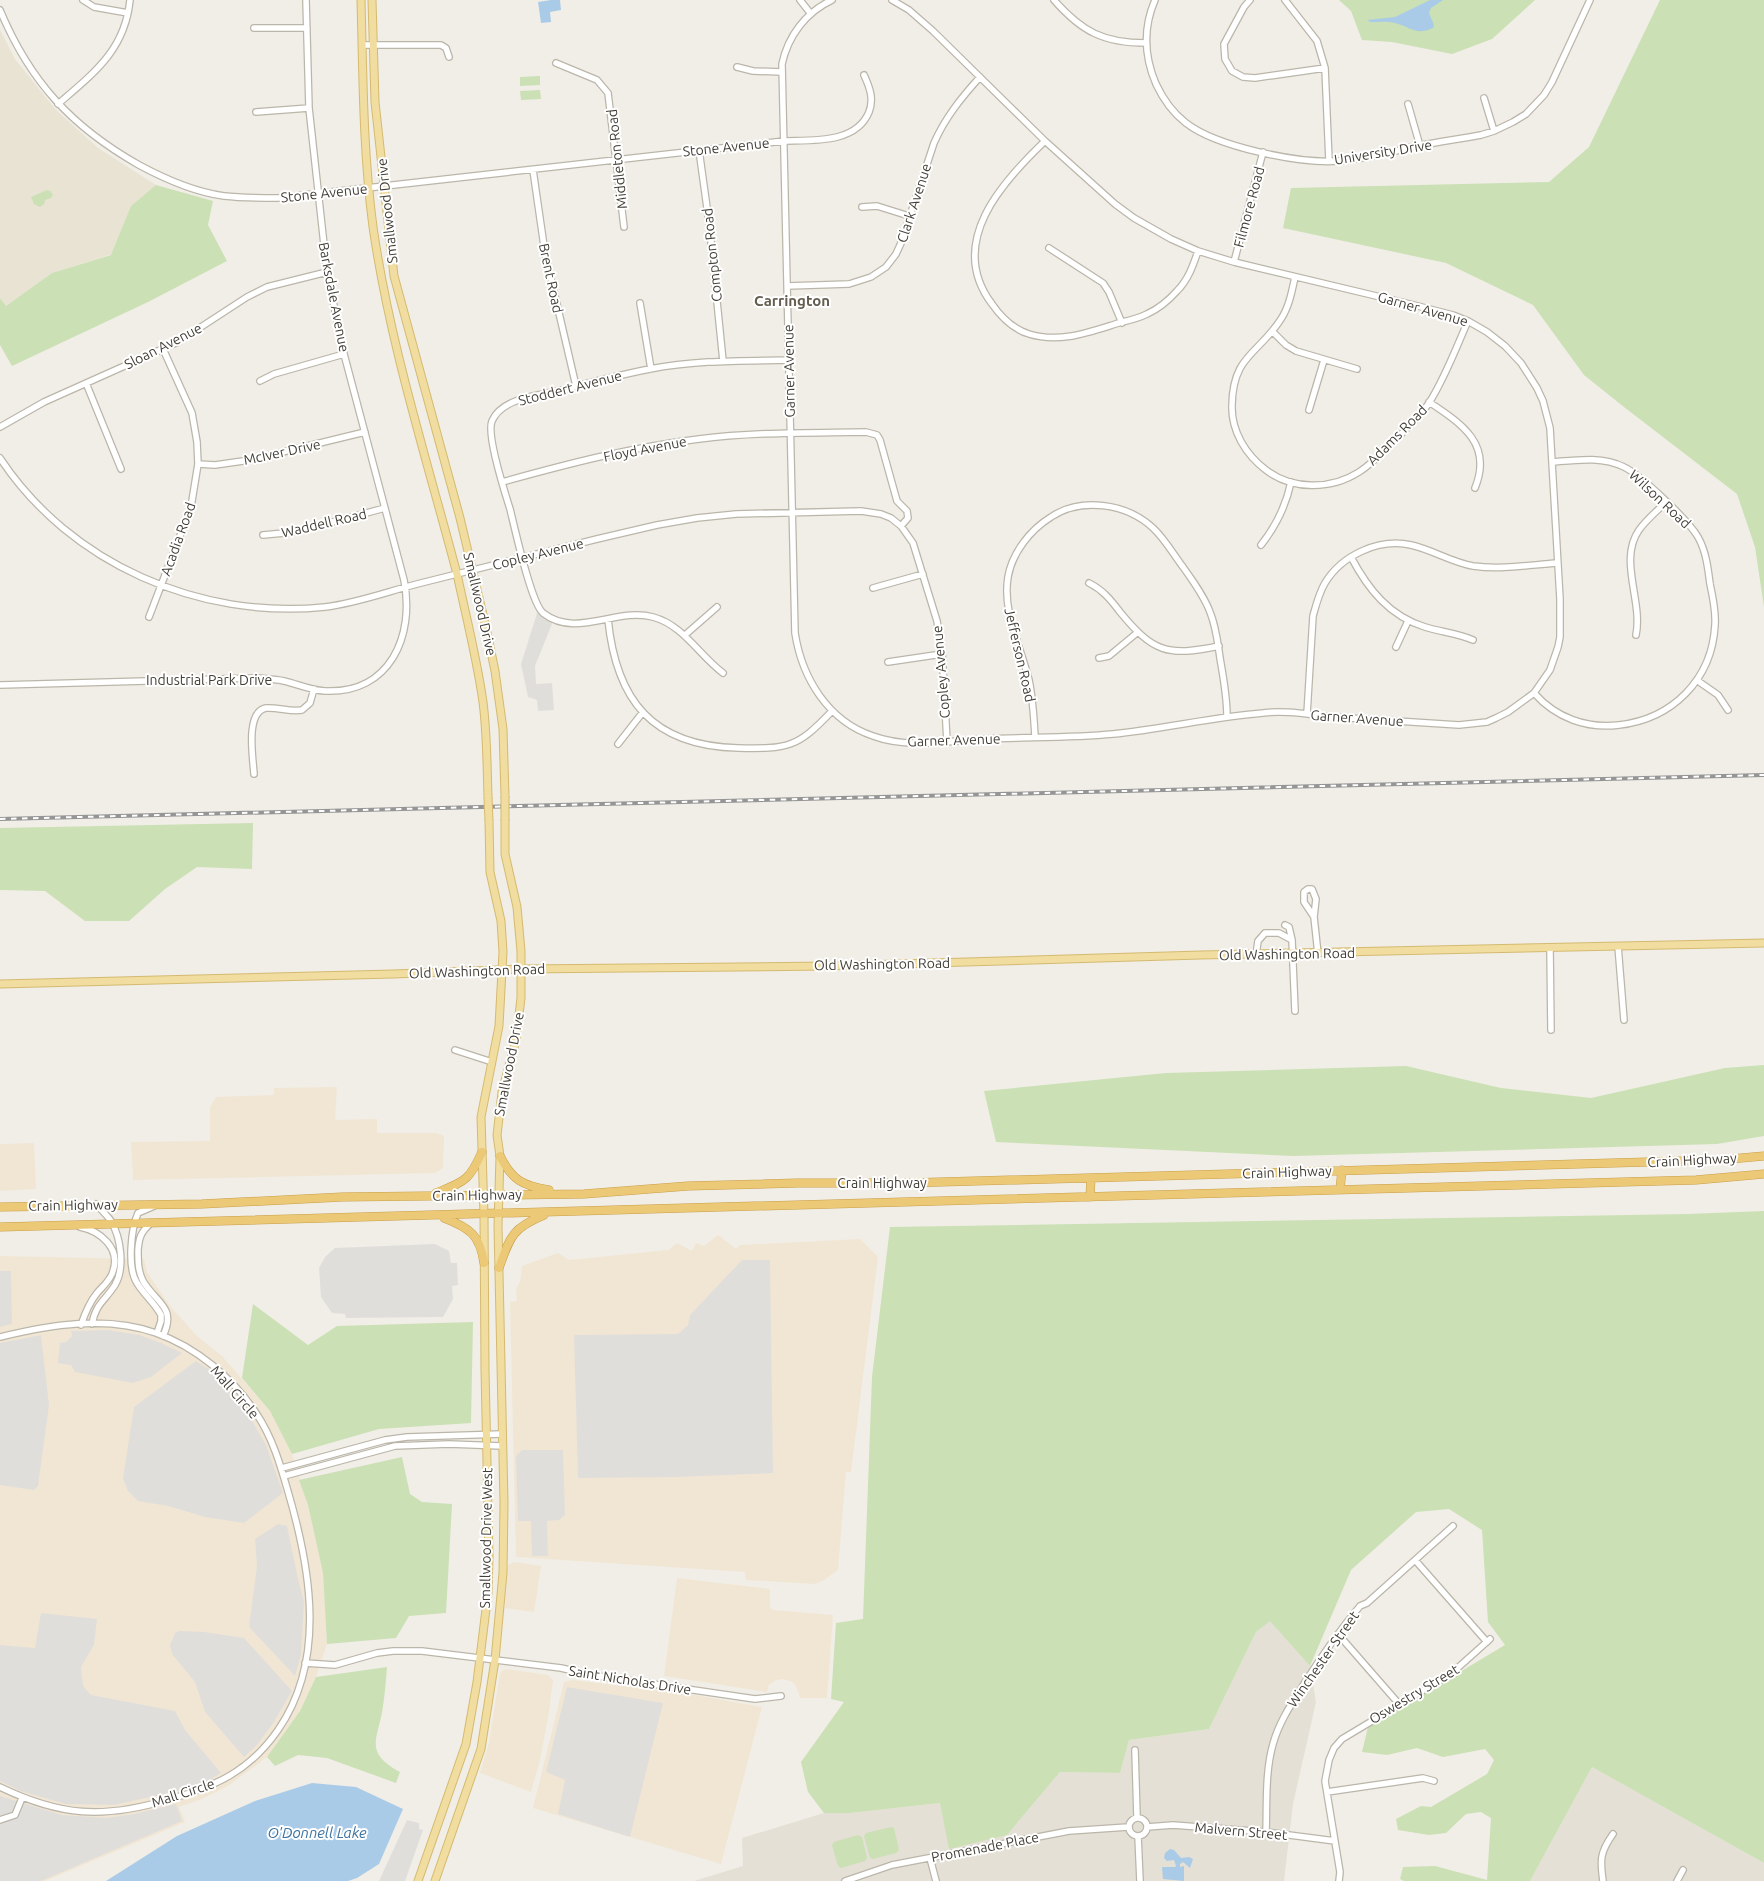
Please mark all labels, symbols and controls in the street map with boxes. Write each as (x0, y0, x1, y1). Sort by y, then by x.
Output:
street label: Middleton Road (604, 108, 630, 210)
street label: Stone Avenue (682, 134, 770, 160)
street label: University Drive (1333, 136, 1433, 168)
street label: Smallwood Drive (374, 158, 400, 264)
street label: Clark Avenue (894, 161, 934, 245)
street label: Filmore Road (1231, 165, 1267, 249)
street label: Stone Avenue (280, 180, 368, 206)
street label: Compton Road (699, 207, 725, 303)
street label: Barksdale Avenue (315, 241, 353, 353)
street label: Brent Road (536, 242, 566, 314)
street label: Garner Avenue (1376, 288, 1470, 330)
district label: Carrington (754, 292, 830, 309)
street label: Sloan Avenue (122, 320, 204, 372)
street label: Garner Avenue (780, 324, 798, 418)
street label: Stoddert Avenue (516, 367, 624, 409)
street label: Adams Road (1364, 402, 1430, 468)
street label: Floyd Avenue (602, 433, 688, 465)
street label: McIver Drive (242, 436, 322, 468)
street label: Wilson Road (1626, 467, 1694, 531)
street label: Acadia Road (157, 500, 199, 578)
street label: Waddell Road (280, 505, 368, 541)
street label: Copley Avenue (491, 535, 585, 573)
street label: Smallwood Drive (460, 551, 500, 657)
street label: Jefferson Road (1001, 606, 1039, 704)
street label: Copley Avenue (929, 625, 953, 719)
street label: Industrial Park Drive (146, 672, 272, 688)
street label: Garner Avenue (1310, 707, 1404, 729)
street label: Garner Avenue (907, 730, 1001, 750)
street label: Old Washington Road (1219, 945, 1355, 963)
street label: Old Washington Road (814, 955, 950, 973)
street label: Old Washington Road (409, 961, 545, 981)
street label: Smallwood Drive (491, 1011, 527, 1117)
street label: Crain Highway (1647, 1150, 1737, 1170)
street label: Crain Highway (1242, 1162, 1332, 1182)
street label: Crain Highway (837, 1175, 927, 1191)
street label: Crain Highway (432, 1186, 522, 1204)
street label: Crain Highway (28, 1196, 118, 1214)
street label: Mall Circle (208, 1362, 262, 1422)
street label: Smallwood Drive West (477, 1467, 495, 1609)
street label: Winchester Street (1284, 1607, 1362, 1710)
street label: Oswestry Street (1366, 1661, 1462, 1727)
street label: Saint Nicholas Drive (568, 1662, 692, 1698)
street label: Mall Circle (150, 1775, 216, 1811)
street label: Malvern Street (1194, 1819, 1289, 1843)
water label: O'Donnell Lake (267, 1824, 367, 1841)
street label: Promenade Place (930, 1829, 1040, 1865)

